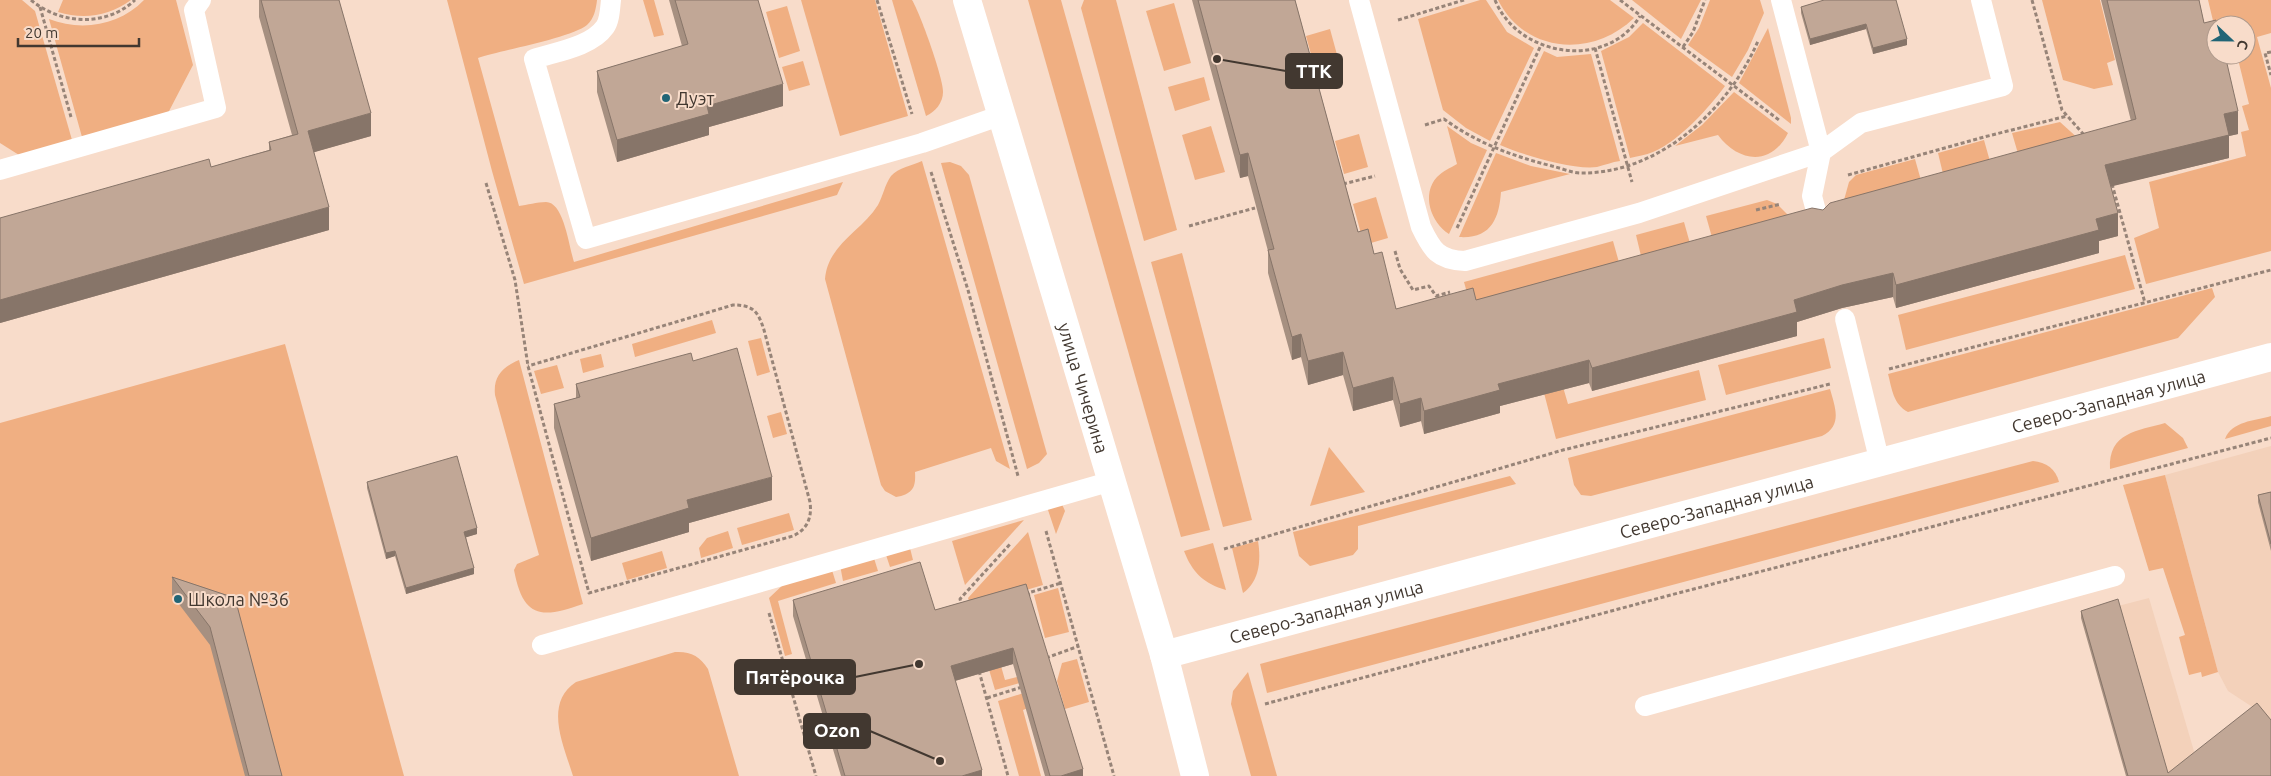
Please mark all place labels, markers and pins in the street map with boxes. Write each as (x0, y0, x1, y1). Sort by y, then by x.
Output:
callout: ТТК (1286, 54, 1342, 88)
place label: Дуэт (676, 88, 714, 108)
marker: Дуэт (660, 92, 672, 104)
place label: Школа №36 (188, 589, 289, 609)
marker: Школа №36 (172, 593, 184, 605)
callout: Пятёрочка (735, 660, 855, 694)
callout: Ozon (804, 714, 870, 748)

